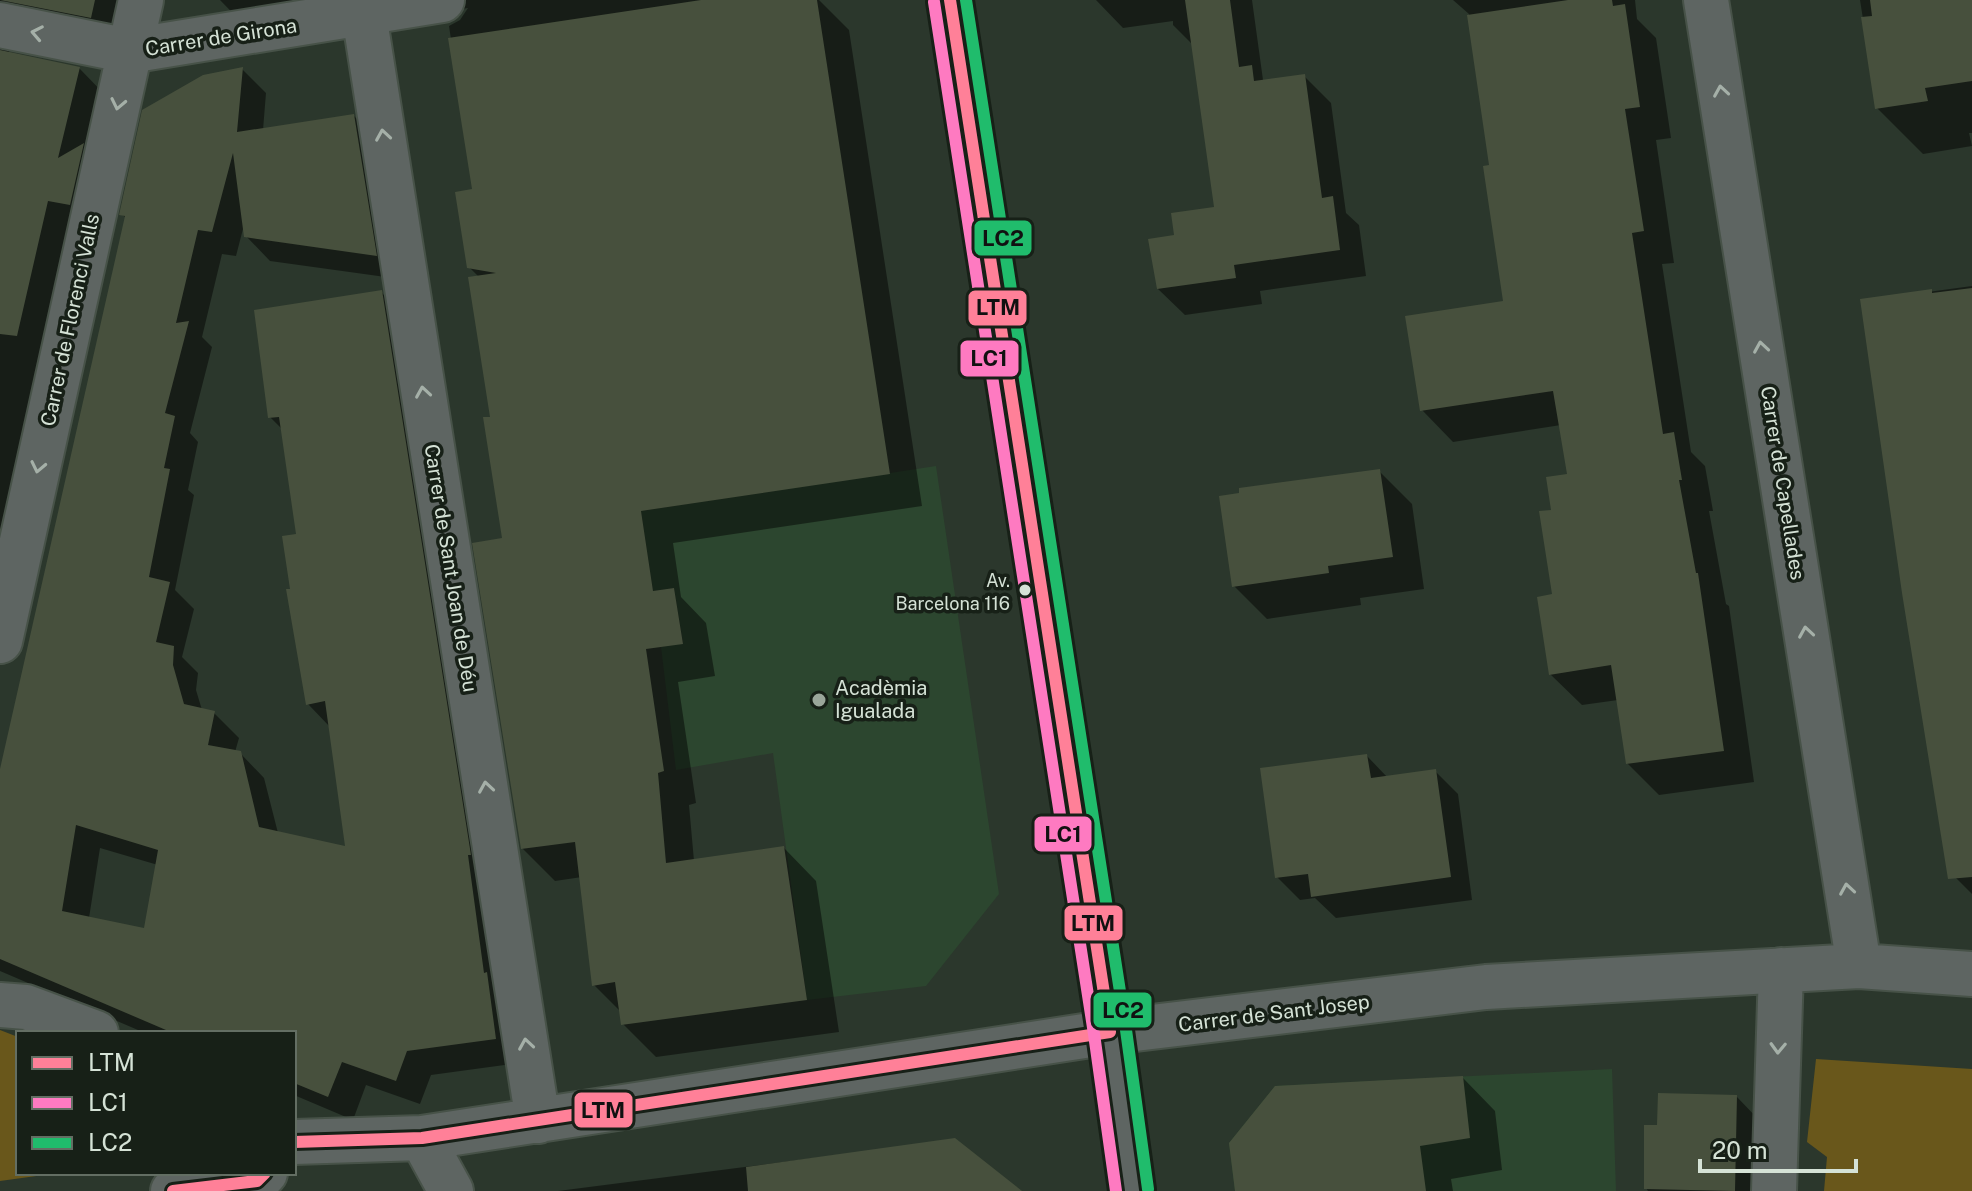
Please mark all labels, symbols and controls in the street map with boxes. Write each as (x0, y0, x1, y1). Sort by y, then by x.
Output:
street label: Carrer de Girona (143, 13, 299, 61)
one-way arrow (31, 25, 45, 42)
one-way arrow (1713, 84, 1730, 97)
one-way arrow (110, 96, 127, 110)
one-way arrow (375, 128, 392, 142)
street label: Carrer de Florenci Valls (36, 212, 104, 428)
line badge: LC2 (973, 219, 1033, 257)
text: LC2 (982, 225, 1024, 251)
line badge: LTM (967, 289, 1028, 327)
text: LTM (976, 294, 1020, 320)
line badge: LC1 (959, 339, 1020, 378)
one-way arrow (1753, 341, 1770, 354)
text: LC1 (970, 345, 1008, 371)
street label: Carrer de Capellades (1756, 384, 1810, 582)
one-way arrow (415, 385, 432, 399)
street label: Carrer de Sant Joan de Déu (420, 442, 482, 694)
one-way arrow (30, 460, 47, 473)
place label: Av. Barcelona 116 (895, 570, 1010, 614)
marker: Av. Barcelona 116 (1017, 582, 1033, 598)
one-way arrow (1798, 625, 1815, 639)
place label: Acadèmia Igualada (835, 676, 927, 723)
marker: Acadèmia Igualada (810, 691, 828, 709)
one-way arrow (478, 780, 495, 794)
line badge: LC1 (1033, 815, 1093, 853)
text: LC1 (1044, 821, 1082, 847)
one-way arrow (1839, 882, 1856, 896)
line badge: LTM (1063, 904, 1124, 942)
text: LTM (1071, 910, 1115, 936)
street label: Carrer de Sant Josep (1177, 989, 1371, 1037)
line badge: LC2 (1092, 991, 1153, 1029)
text: LC2 (1102, 997, 1144, 1023)
legend (16, 1031, 296, 1175)
one-way arrow (518, 1037, 535, 1051)
one-way arrow (1770, 1042, 1787, 1055)
text: LTM (88, 1048, 135, 1076)
text: LC1 (88, 1088, 128, 1116)
line badge: LTM (573, 1091, 634, 1129)
text: LTM (581, 1097, 625, 1123)
scale bar (1700, 1123, 1856, 1173)
text: LC2 (88, 1128, 132, 1156)
text: 20 m (1712, 1136, 1768, 1164)

